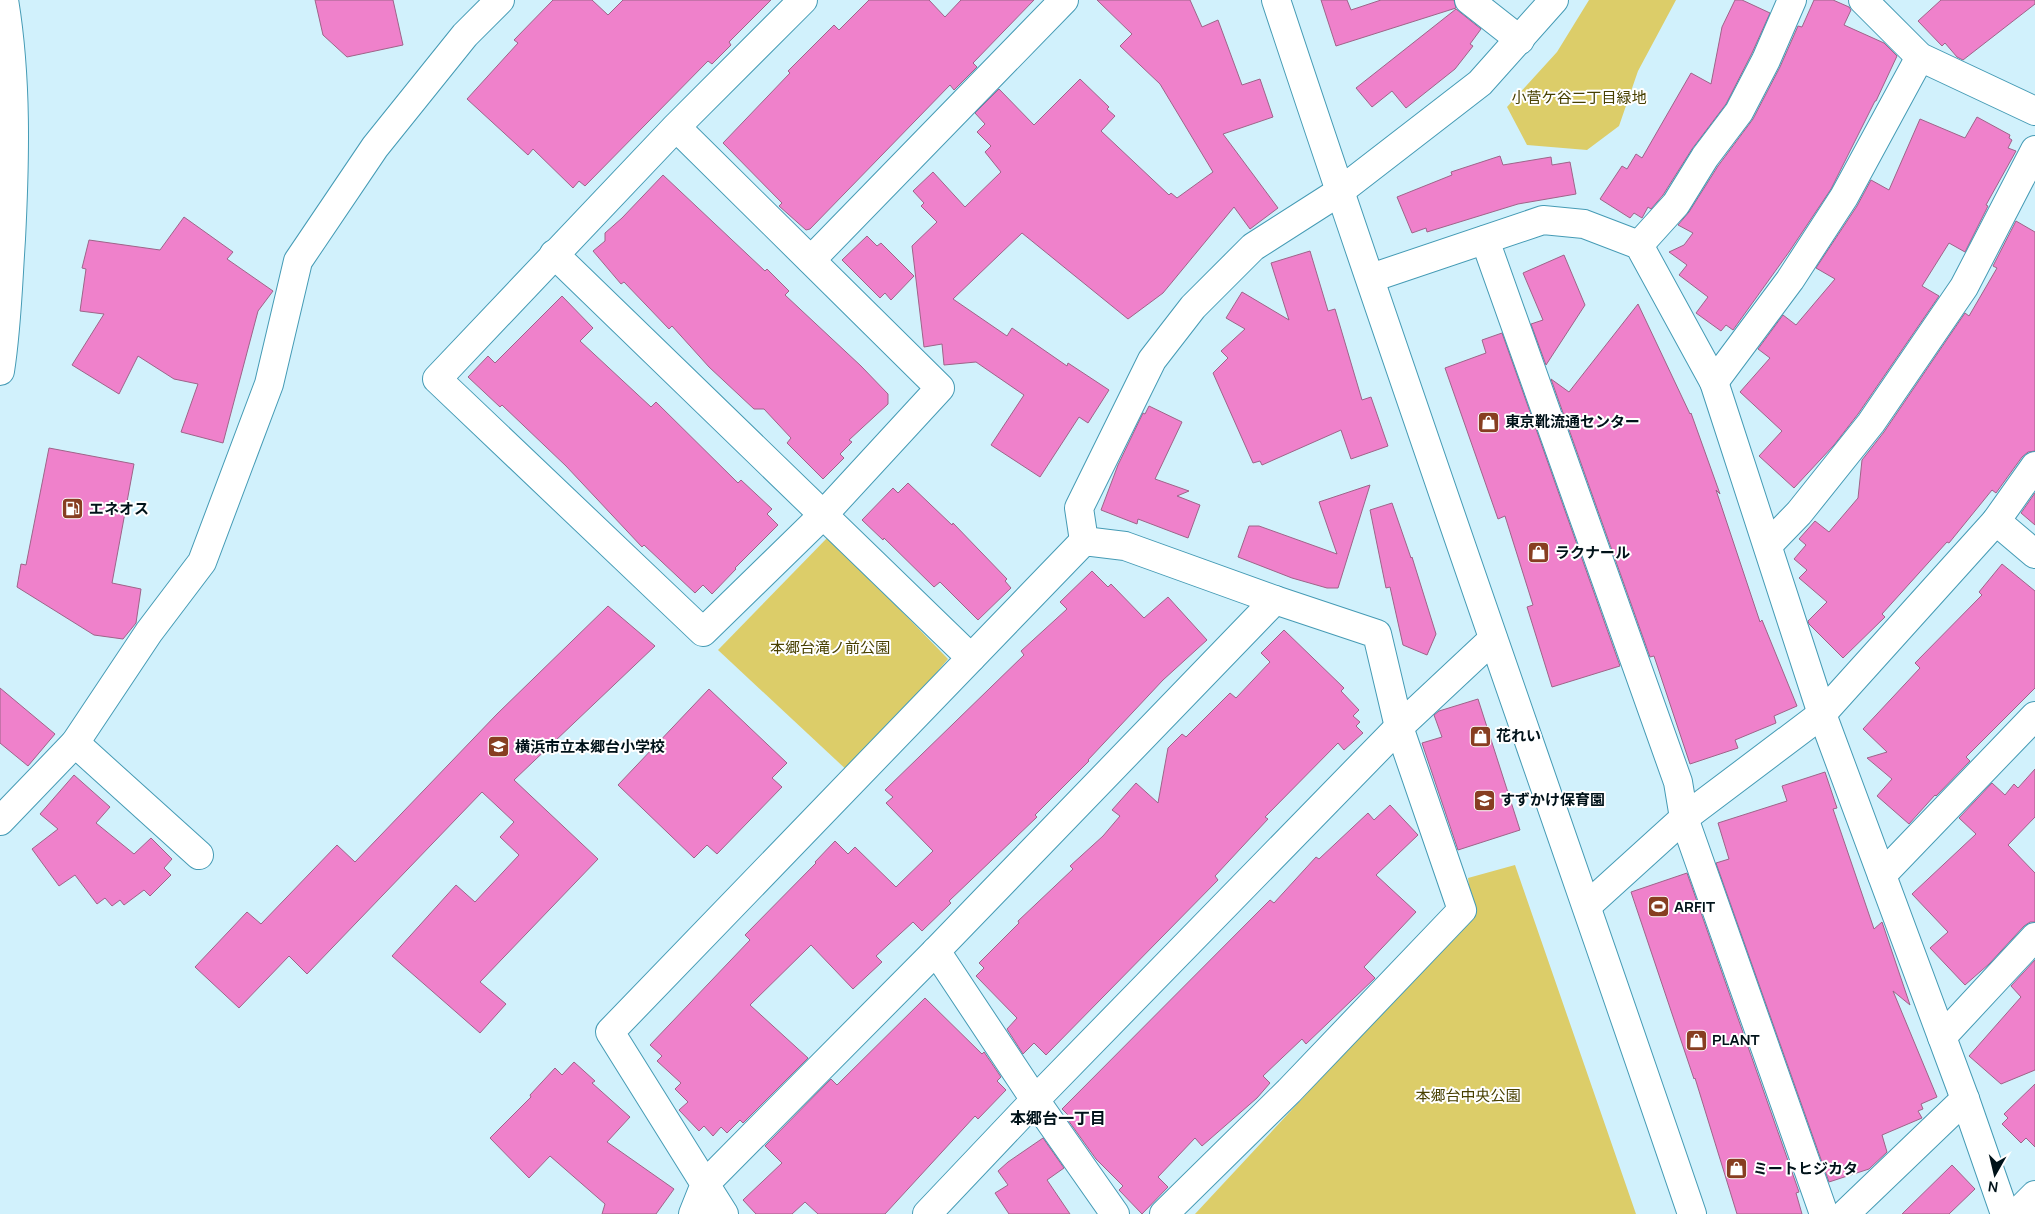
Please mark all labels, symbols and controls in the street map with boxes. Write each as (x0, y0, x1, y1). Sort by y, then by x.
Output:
park label: 小菅ケ谷二丁目緑地 (1511, 87, 1647, 108)
shop icon: 東京靴流通センター (1477, 410, 1501, 434)
place label: 東京靴流通センター (1505, 411, 1640, 432)
fuel station icon: エネオス (61, 497, 85, 521)
place label: エネオス (89, 498, 149, 519)
shop icon: ラクナール (1527, 541, 1551, 565)
place label: ラクナール (1555, 542, 1630, 563)
park label: 本郷台滝ノ前公園 (770, 637, 890, 658)
shop icon: 花れい (1468, 724, 1492, 748)
place label: 花れい (1496, 725, 1541, 746)
school or university icon: 横浜市立本郷台小学校 (487, 735, 511, 759)
place label: 横浜市立本郷台小学校 (515, 736, 665, 757)
school or university icon: すずかけ保育園 (1472, 788, 1496, 812)
place label: すずかけ保育園 (1500, 789, 1605, 810)
sports icon: ARFIT (1646, 895, 1670, 919)
place label: ARFIT (1674, 896, 1715, 917)
shop icon: PLANT (1684, 1028, 1708, 1052)
place label: PLANT (1712, 1029, 1760, 1050)
park label: 本郷台中央公園 (1415, 1085, 1521, 1106)
district label: 本郷台一丁目 (1010, 1107, 1106, 1129)
north arrow (1970, 1149, 2020, 1199)
shop icon: ミートヒジカタ (1725, 1157, 1749, 1181)
place label: ミートヒジカタ (1753, 1158, 1858, 1179)
text: N (1987, 1177, 1999, 1197)

